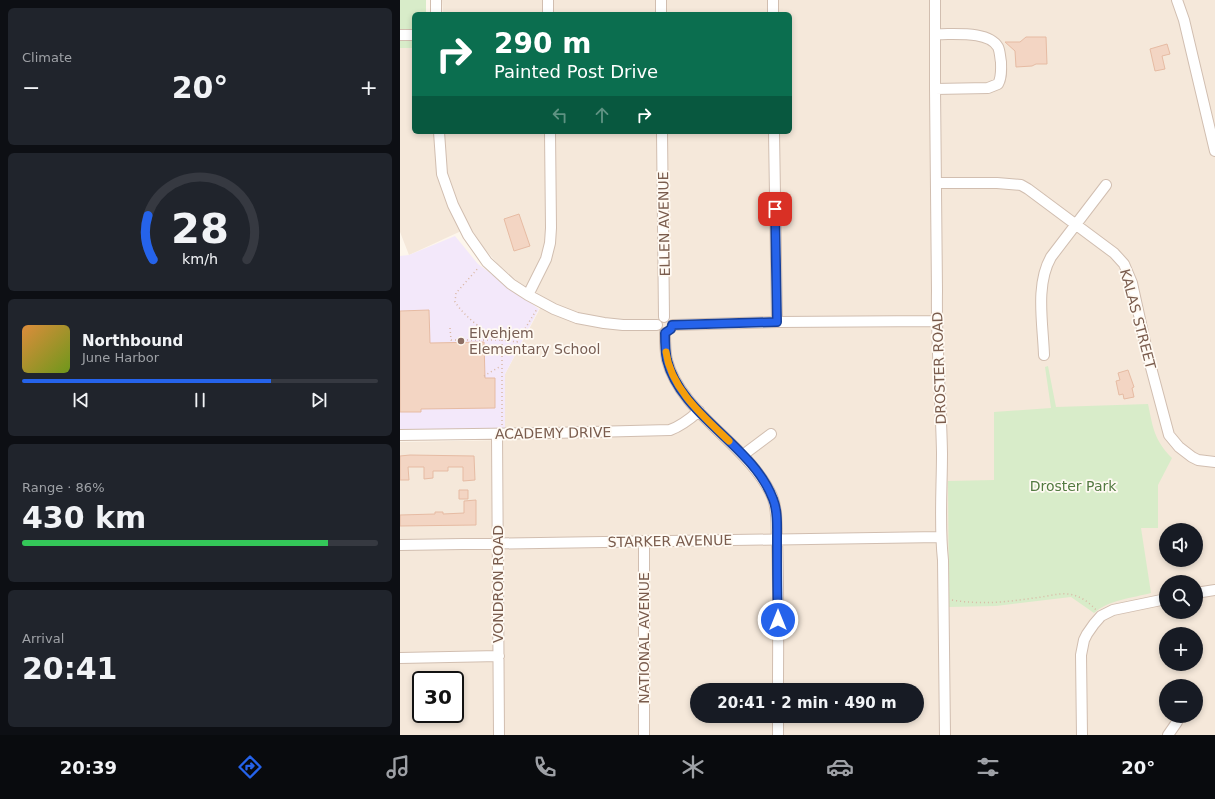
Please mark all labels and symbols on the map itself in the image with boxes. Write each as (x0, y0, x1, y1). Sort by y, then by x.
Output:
street label: ELLEN AVENUE (655, 171, 673, 277)
pin (758, 192, 792, 226)
street label: KALAS STREET (1117, 267, 1159, 371)
street label: DROSTER ROAD (929, 311, 949, 425)
place label: Elvehjem Elementary School (469, 325, 601, 357)
marker: Elvehjem Elementary School (456, 336, 466, 346)
street label: ACADEMY DRIVE (495, 424, 611, 442)
park label: Droster Park (1030, 478, 1117, 494)
street label: VONDRON ROAD (490, 525, 506, 643)
street label: STARKER AVENUE (608, 532, 732, 550)
street label: NATIONAL AVENUE (636, 572, 652, 704)
position arrow (757, 599, 799, 641)
speed limit sign: 30 (412, 671, 464, 723)

